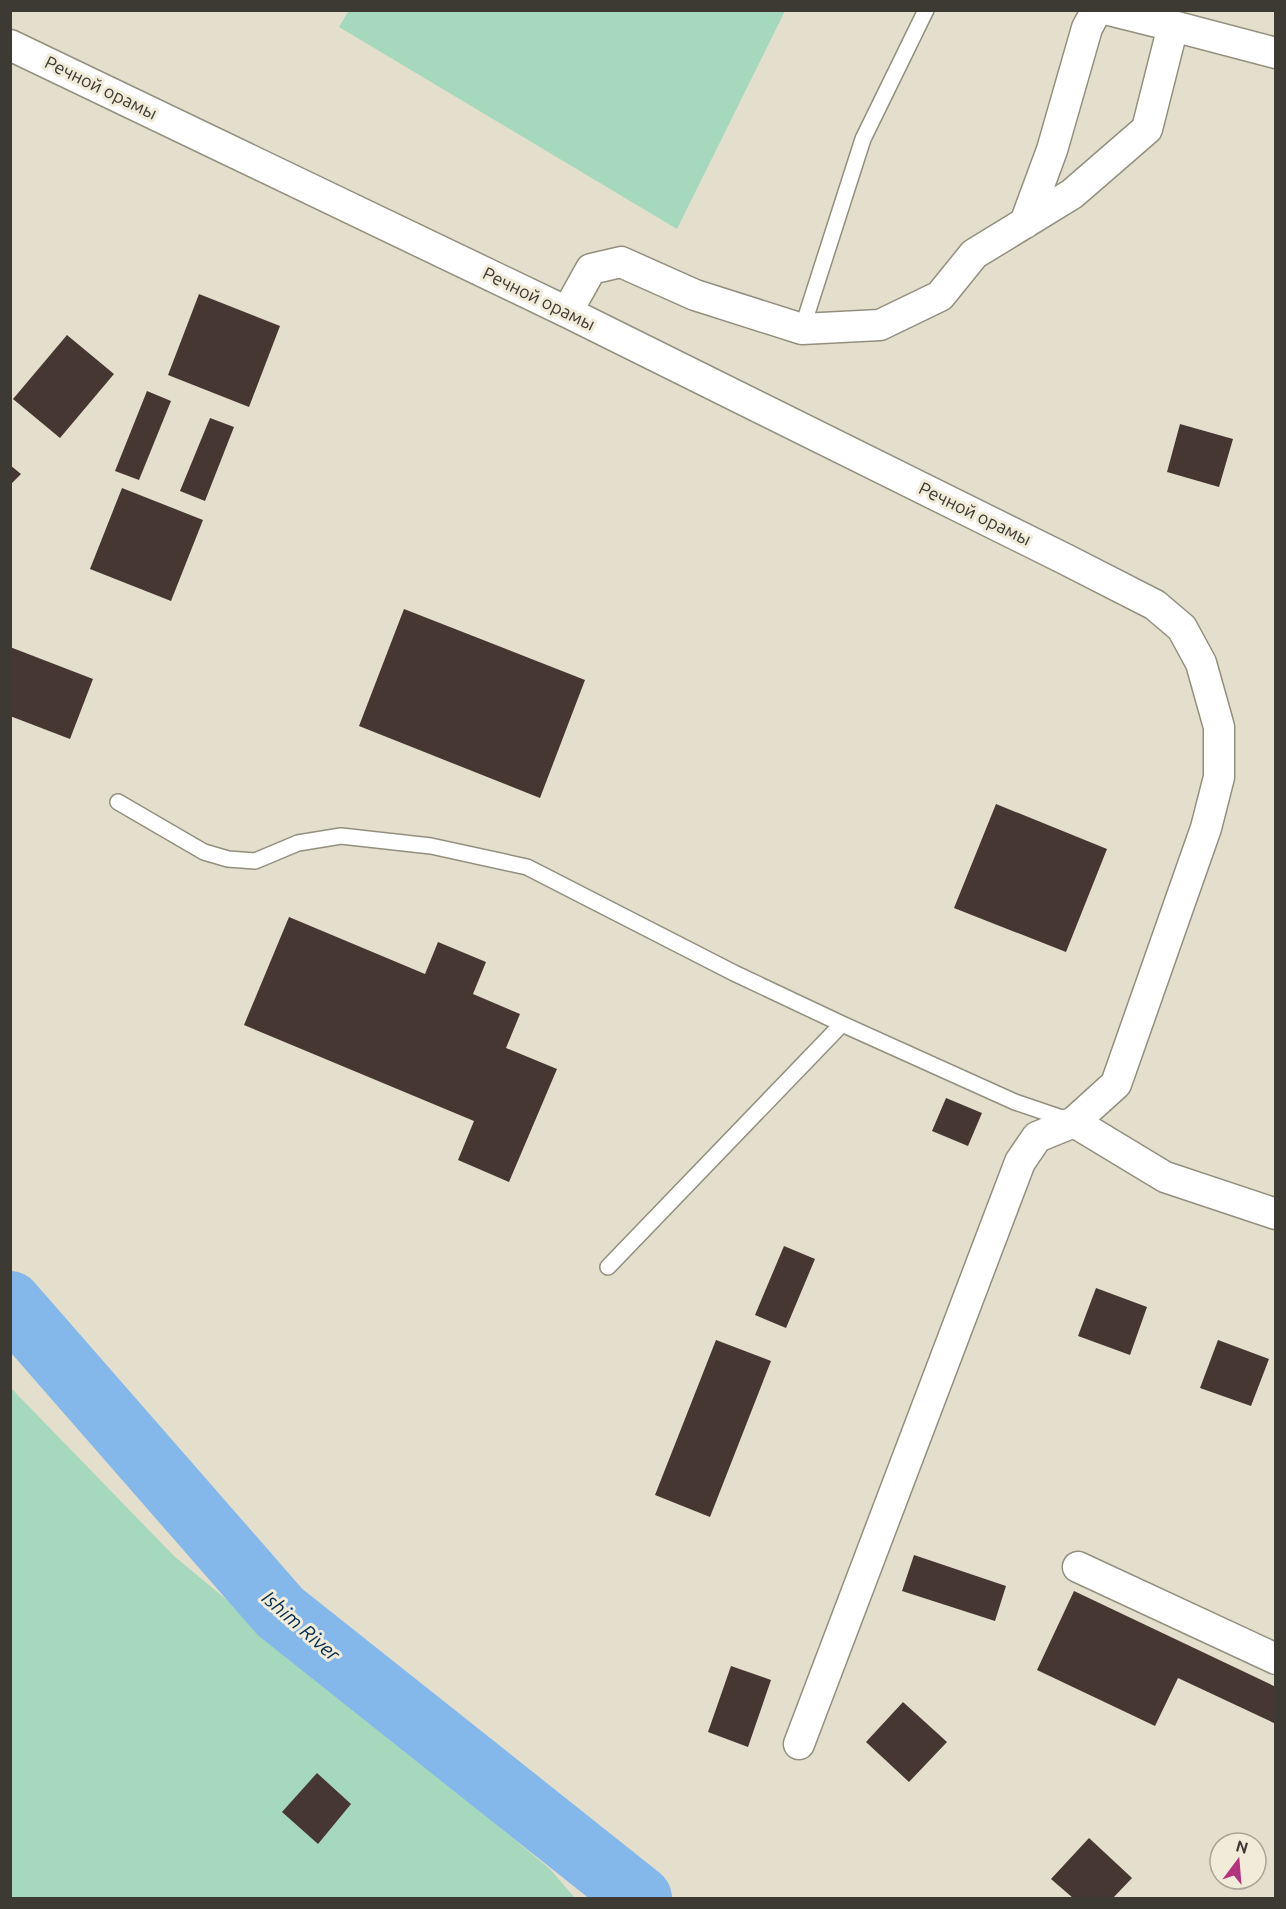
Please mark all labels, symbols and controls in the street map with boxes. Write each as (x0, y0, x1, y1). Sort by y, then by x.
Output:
street label: Речной орамы (42, 51, 161, 123)
street label: Речной орамы (480, 262, 599, 334)
street label: Речной орамы (916, 477, 1035, 549)
water label: Ishim River (258, 1586, 346, 1666)
north arrow (1208, 1831, 1268, 1891)
text: N (1234, 1836, 1250, 1857)

